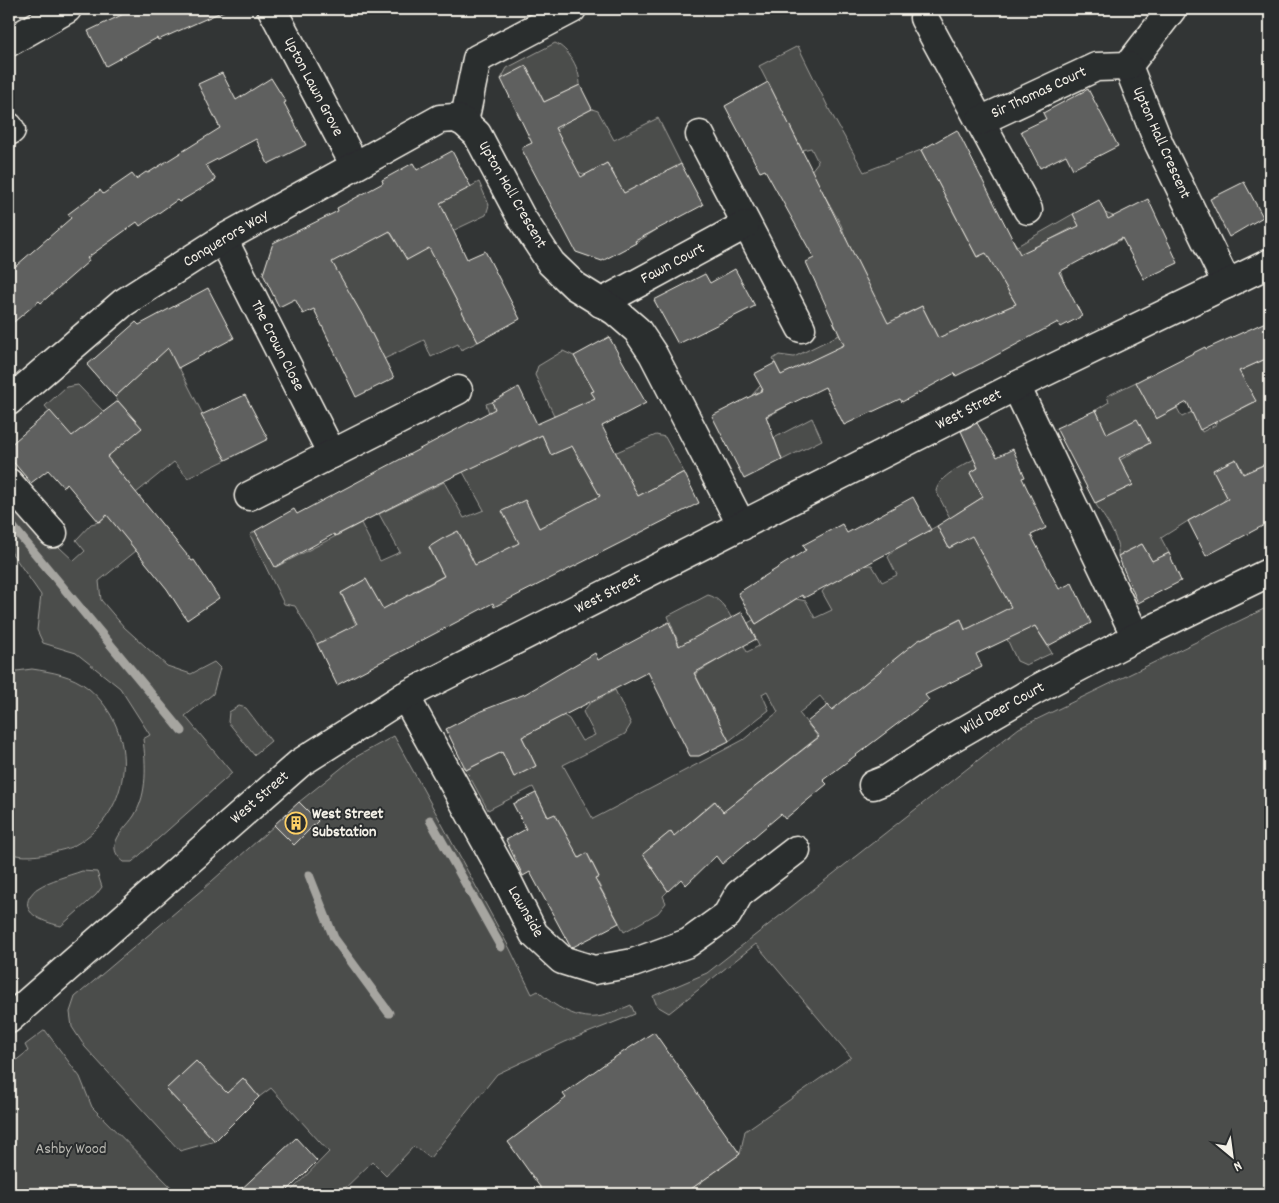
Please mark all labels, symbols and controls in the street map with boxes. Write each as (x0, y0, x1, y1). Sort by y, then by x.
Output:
street label: Upton Lawn Grove (277, 33, 349, 141)
street label: Sir Thomas Court (987, 61, 1091, 125)
street label: Upton Hall Crescent (1126, 83, 1196, 203)
street label: Upton Hall Crescent (472, 137, 552, 253)
street label: Conquerors Way (179, 204, 274, 274)
street label: Fawn Court (637, 237, 709, 291)
street label: The Crown Close (244, 297, 310, 395)
street label: West Street (932, 384, 1006, 436)
street label: West Street (571, 568, 645, 620)
street label: Wild Deer Court (957, 676, 1049, 742)
street label: West Street (226, 766, 295, 830)
place label: West Street Substation (312, 803, 384, 844)
building icon: West Street Substation (284, 811, 308, 835)
street label: Lawnside (501, 882, 549, 942)
north arrow (1206, 1130, 1256, 1180)
park label: Ashby Wood (36, 1138, 106, 1161)
text: N (1229, 1155, 1245, 1176)

